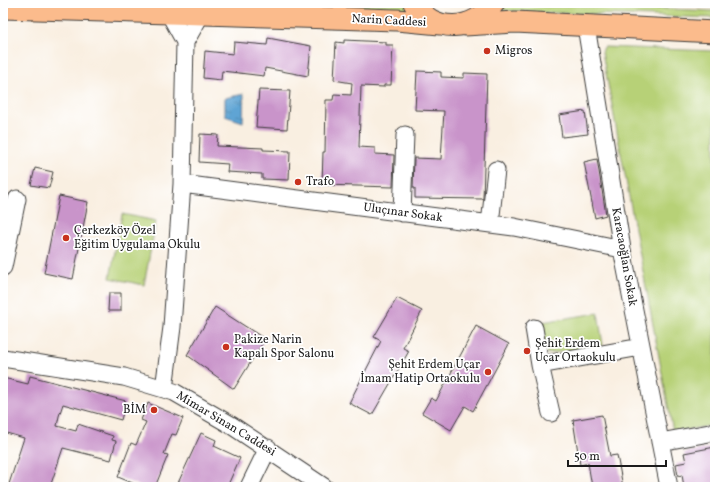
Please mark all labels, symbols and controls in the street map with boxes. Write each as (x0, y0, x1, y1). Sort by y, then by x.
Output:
street label: Narin Caddesi (351, 11, 427, 31)
place label: Migros (495, 43, 532, 59)
marker: Migros (482, 46, 492, 56)
place label: Trafo (306, 174, 334, 190)
marker: Trafo (293, 177, 303, 187)
street label: Uluçınar Sokak (362, 200, 444, 227)
street label: Karacaoğlan Sokak (607, 206, 641, 308)
place label: Çerkezköy Özel Eğitim Uygulama Okulu (74, 222, 201, 253)
marker: Çerkezköy Özel Eğitim Uygulama Okulu (61, 233, 71, 243)
place label: Pakize Narin Kapalı Spor Salonu (234, 332, 335, 362)
place label: Şehit Erdem Uçar Ortaokulu (535, 336, 616, 366)
marker: Pakize Narin Kapalı Spor Salonu (221, 342, 231, 352)
marker: Şehit Erdem Uçar Ortaokulu (522, 346, 532, 356)
place label: Şehit Erdem Uçar İmam Hatip Ortaokulu (360, 357, 480, 387)
marker: Şehit Erdem Uçar İmam Hatip Ortaokulu (483, 367, 493, 377)
street label: Mimar Sinan Caddesi (173, 388, 279, 460)
place label: BİM (123, 402, 146, 418)
marker: BİM (149, 405, 159, 415)
scale bar (568, 442, 666, 468)
text: 50 m (574, 449, 600, 465)

